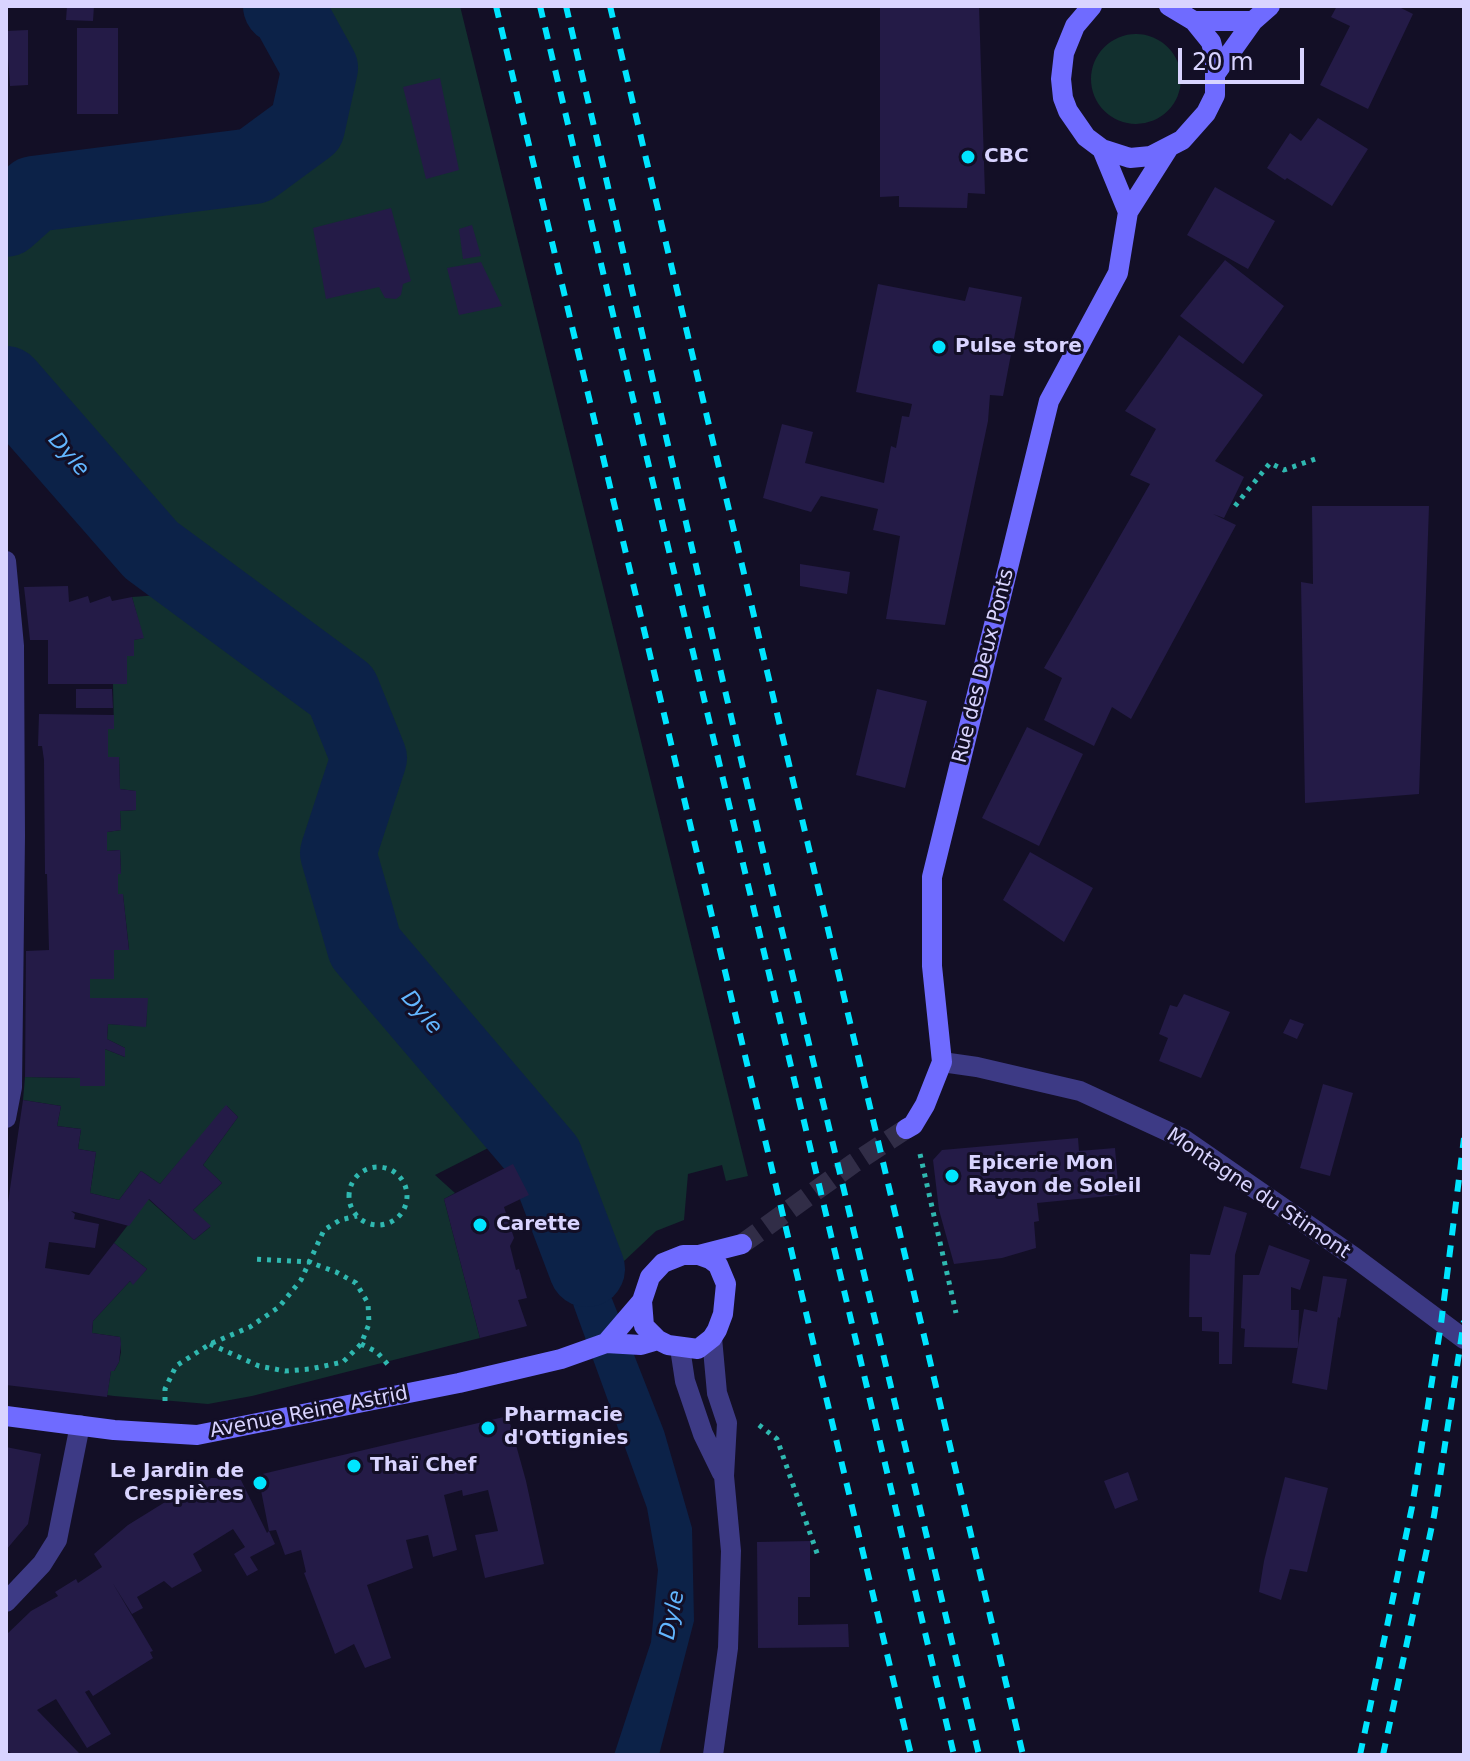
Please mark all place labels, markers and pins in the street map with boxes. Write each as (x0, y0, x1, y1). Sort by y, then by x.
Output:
place label: CBC (984, 145, 1029, 169)
marker: CBC (959, 148, 977, 166)
place label: Pulse store (955, 335, 1082, 359)
marker: Pulse store (930, 338, 948, 356)
place label: Epicerie Mon Rayon de Soleil (968, 1152, 1141, 1199)
marker: Epicerie Mon Rayon de Soleil (943, 1167, 961, 1185)
place label: Carette (496, 1213, 580, 1237)
marker: Carette (471, 1216, 489, 1234)
place label: Pharmacie d'Ottignies (504, 1404, 628, 1451)
marker: Pharmacie d'Ottignies (479, 1419, 497, 1437)
place label: Thaï Chef (370, 1454, 476, 1478)
marker: Thaï Chef (345, 1457, 363, 1475)
place label: Le Jardin de Crespières (110, 1460, 244, 1507)
marker: Le Jardin de Crespières (251, 1474, 269, 1492)

